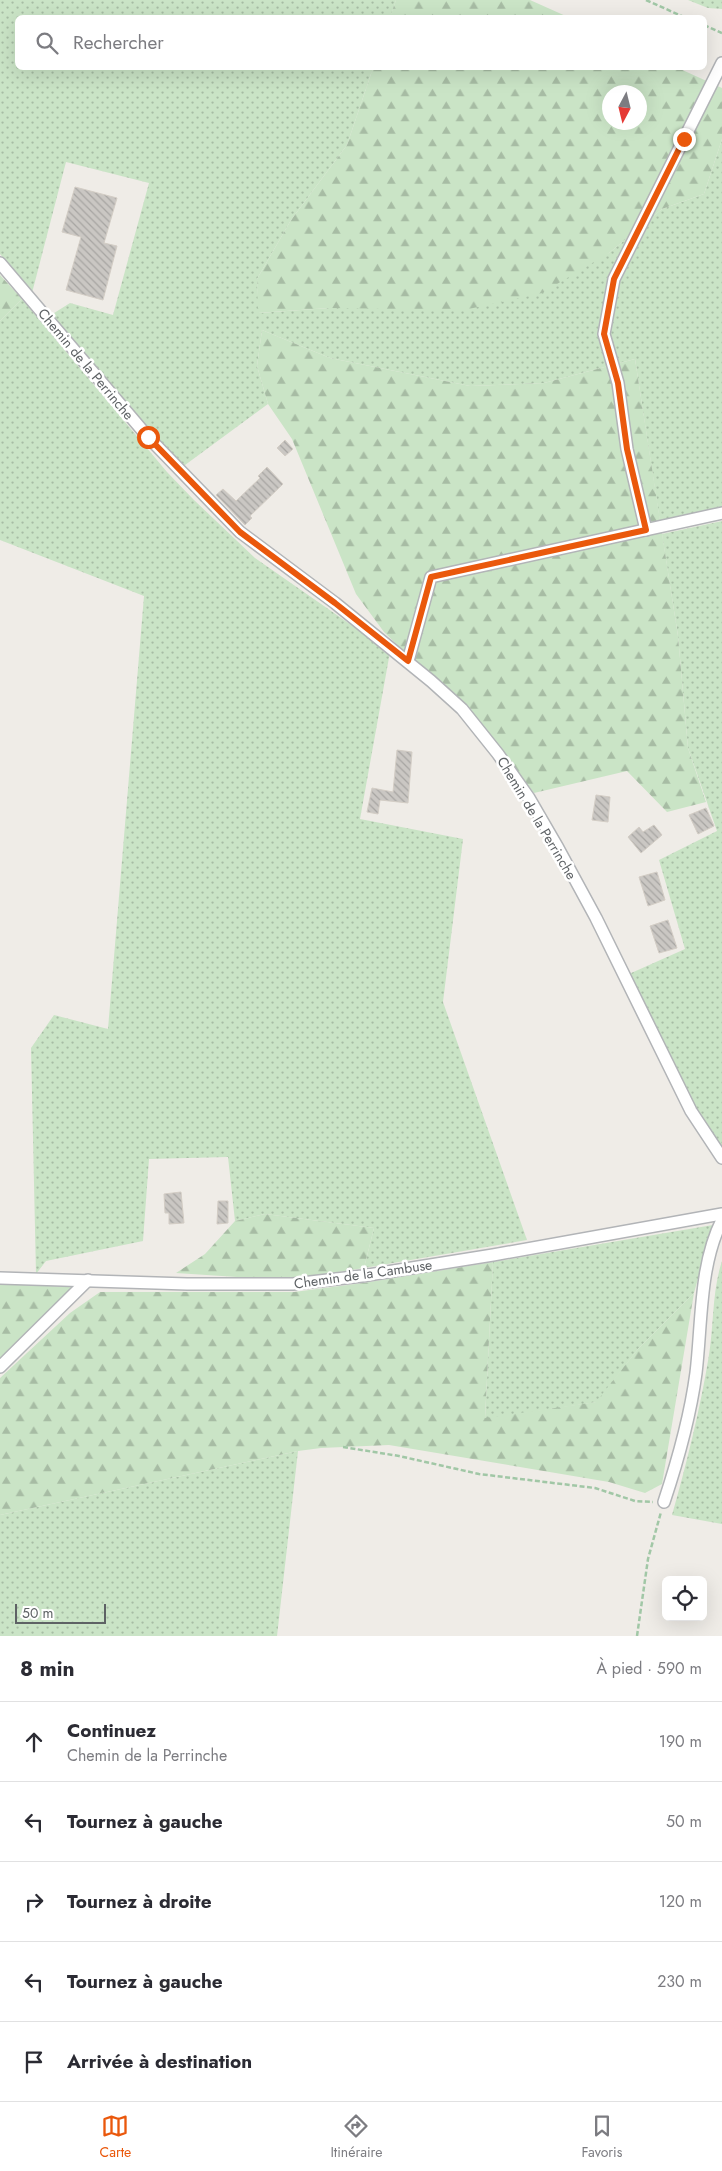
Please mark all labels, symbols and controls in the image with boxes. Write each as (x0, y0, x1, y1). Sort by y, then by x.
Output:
search box (15, 15, 707, 70)
icon: search (33, 29, 61, 57)
text: Rechercher (73, 29, 164, 56)
north arrow (602, 85, 647, 130)
route end (673, 128, 696, 151)
street label: Chemin de la Perrinche (33, 304, 139, 424)
route start (137, 426, 160, 449)
street label: Chemin de la Perrinche (492, 753, 582, 883)
street label: Chemin de la Cambuse (293, 1254, 433, 1294)
map controls (662, 1576, 707, 1621)
button: locate (662, 1576, 707, 1621)
scale bar (15, 1601, 106, 1624)
text: 50 m (22, 1603, 53, 1623)
text: 8 min (20, 1654, 75, 1684)
text: À pied · 590 m (596, 1657, 702, 1680)
text: Continuez (67, 1717, 156, 1744)
icon: ahead (20, 1728, 48, 1756)
text: 190 m (659, 1730, 702, 1753)
text: Chemin de la Perrinche (67, 1744, 227, 1767)
icon: left (20, 1808, 48, 1836)
text: Tournez à gauche (67, 1808, 223, 1835)
text: 50 m (666, 1810, 702, 1833)
icon: right (20, 1888, 48, 1916)
text: Tournez à droite (67, 1888, 212, 1915)
text: 120 m (659, 1890, 702, 1913)
icon: left (20, 1968, 48, 1996)
text: Tournez à gauche (67, 1968, 223, 1995)
text: 230 m (657, 1970, 702, 1993)
icon: arrive (20, 2048, 48, 2076)
text: Arrivée à destination (67, 2048, 252, 2075)
tab: Carte (100, 2112, 131, 2162)
tab: Itinéraire (330, 2112, 382, 2162)
tab: Favoris (581, 2112, 622, 2162)

